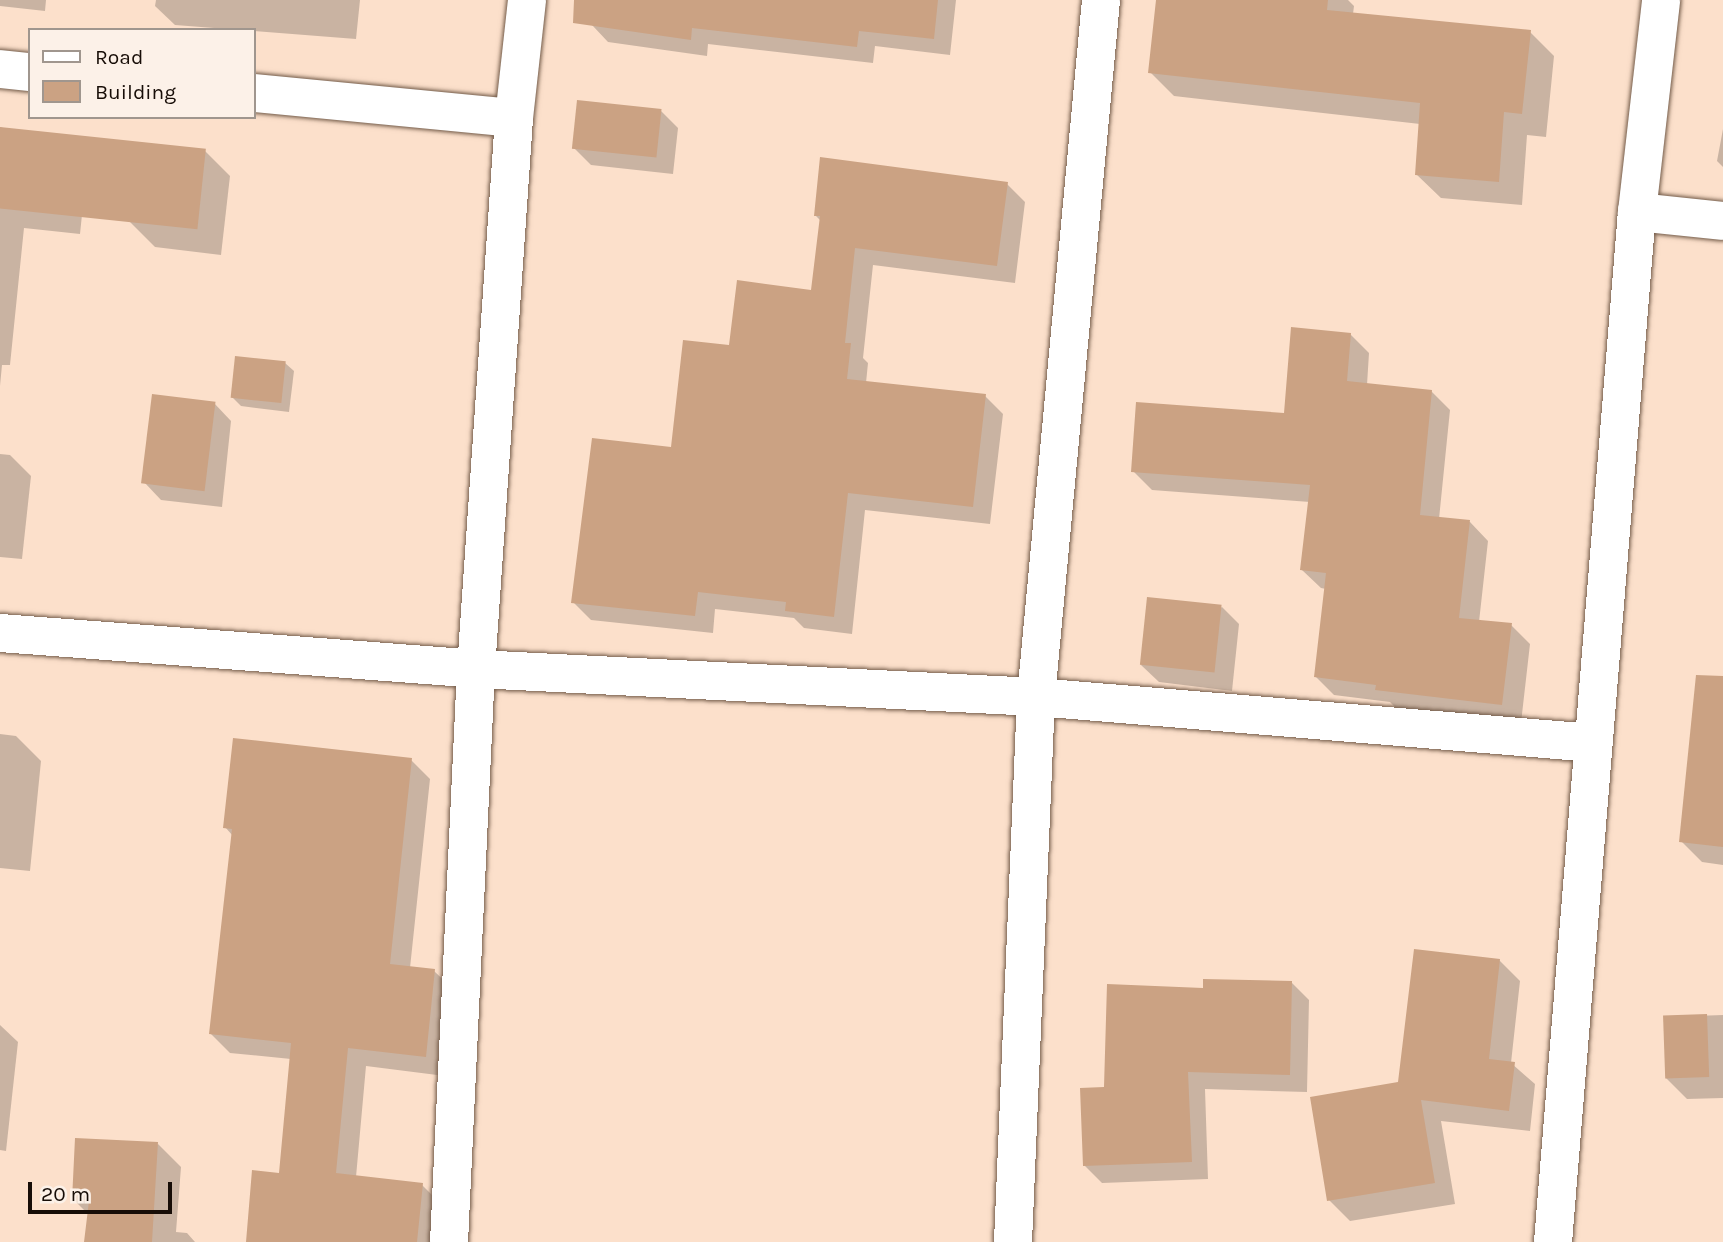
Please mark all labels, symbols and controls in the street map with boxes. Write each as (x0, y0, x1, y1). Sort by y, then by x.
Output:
legend (28, 28, 256, 119)
text: Road (95, 45, 143, 69)
text: Building (95, 80, 176, 104)
scale bar (32, 1168, 175, 1212)
text: 20 m (41, 1182, 90, 1206)

